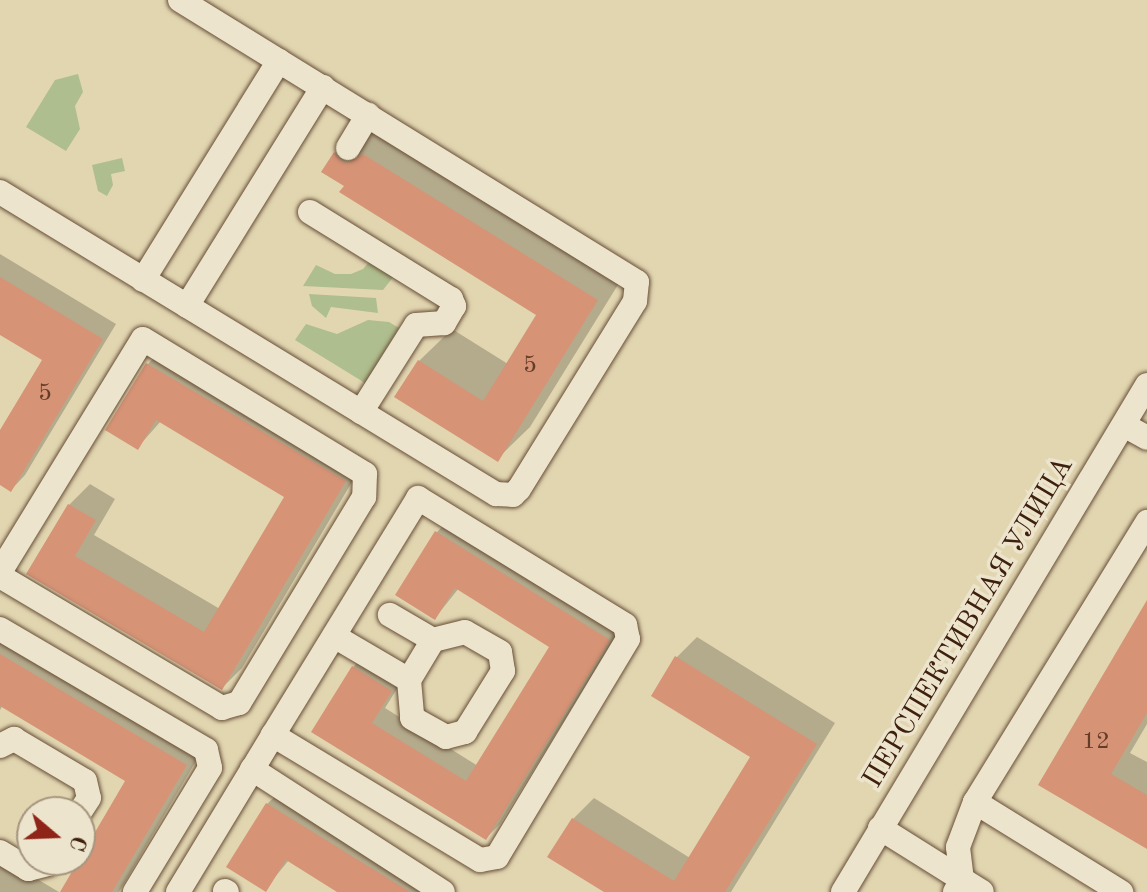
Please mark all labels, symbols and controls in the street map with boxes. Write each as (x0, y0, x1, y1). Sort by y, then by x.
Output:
house number: 5 (523, 353, 537, 381)
house number: 5 (38, 381, 52, 409)
street label: ПЕРСПЕКТИВНАЯ УЛИЦА (857, 451, 1081, 795)
house number: 12 (1082, 729, 1110, 757)
north arrow (16, 796, 96, 876)
text: С (64, 833, 90, 854)

